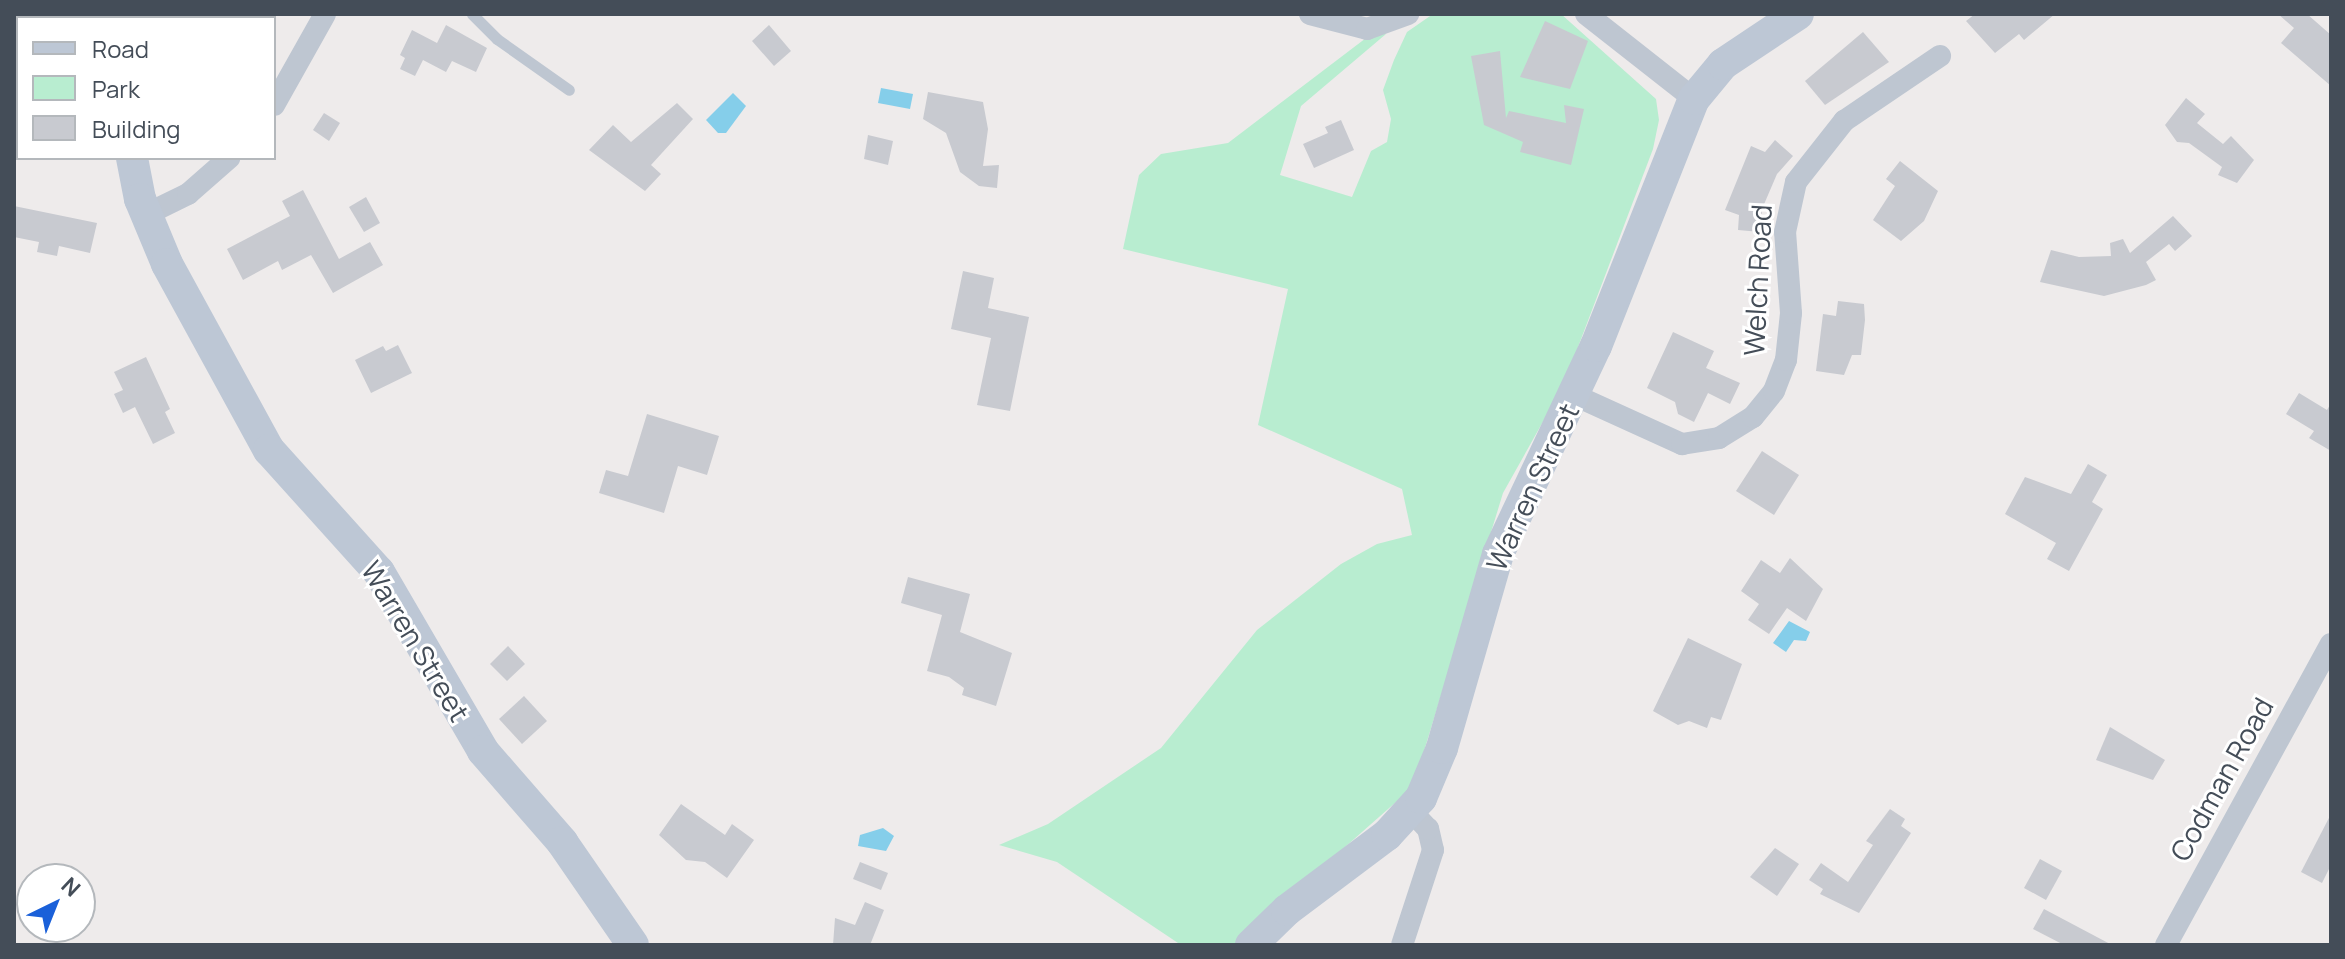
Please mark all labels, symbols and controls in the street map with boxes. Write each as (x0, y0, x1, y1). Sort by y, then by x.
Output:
legend (16, 16, 276, 160)
text: Road (92, 32, 149, 65)
text: Park (92, 72, 140, 105)
text: Building (92, 112, 180, 145)
street label: Welch Road (1736, 203, 1778, 357)
street label: Warren Street (1479, 398, 1585, 576)
street label: Warren Street (355, 555, 477, 727)
street label: Codman Road (2162, 692, 2280, 866)
north arrow (16, 863, 96, 943)
text: N (55, 871, 87, 903)

